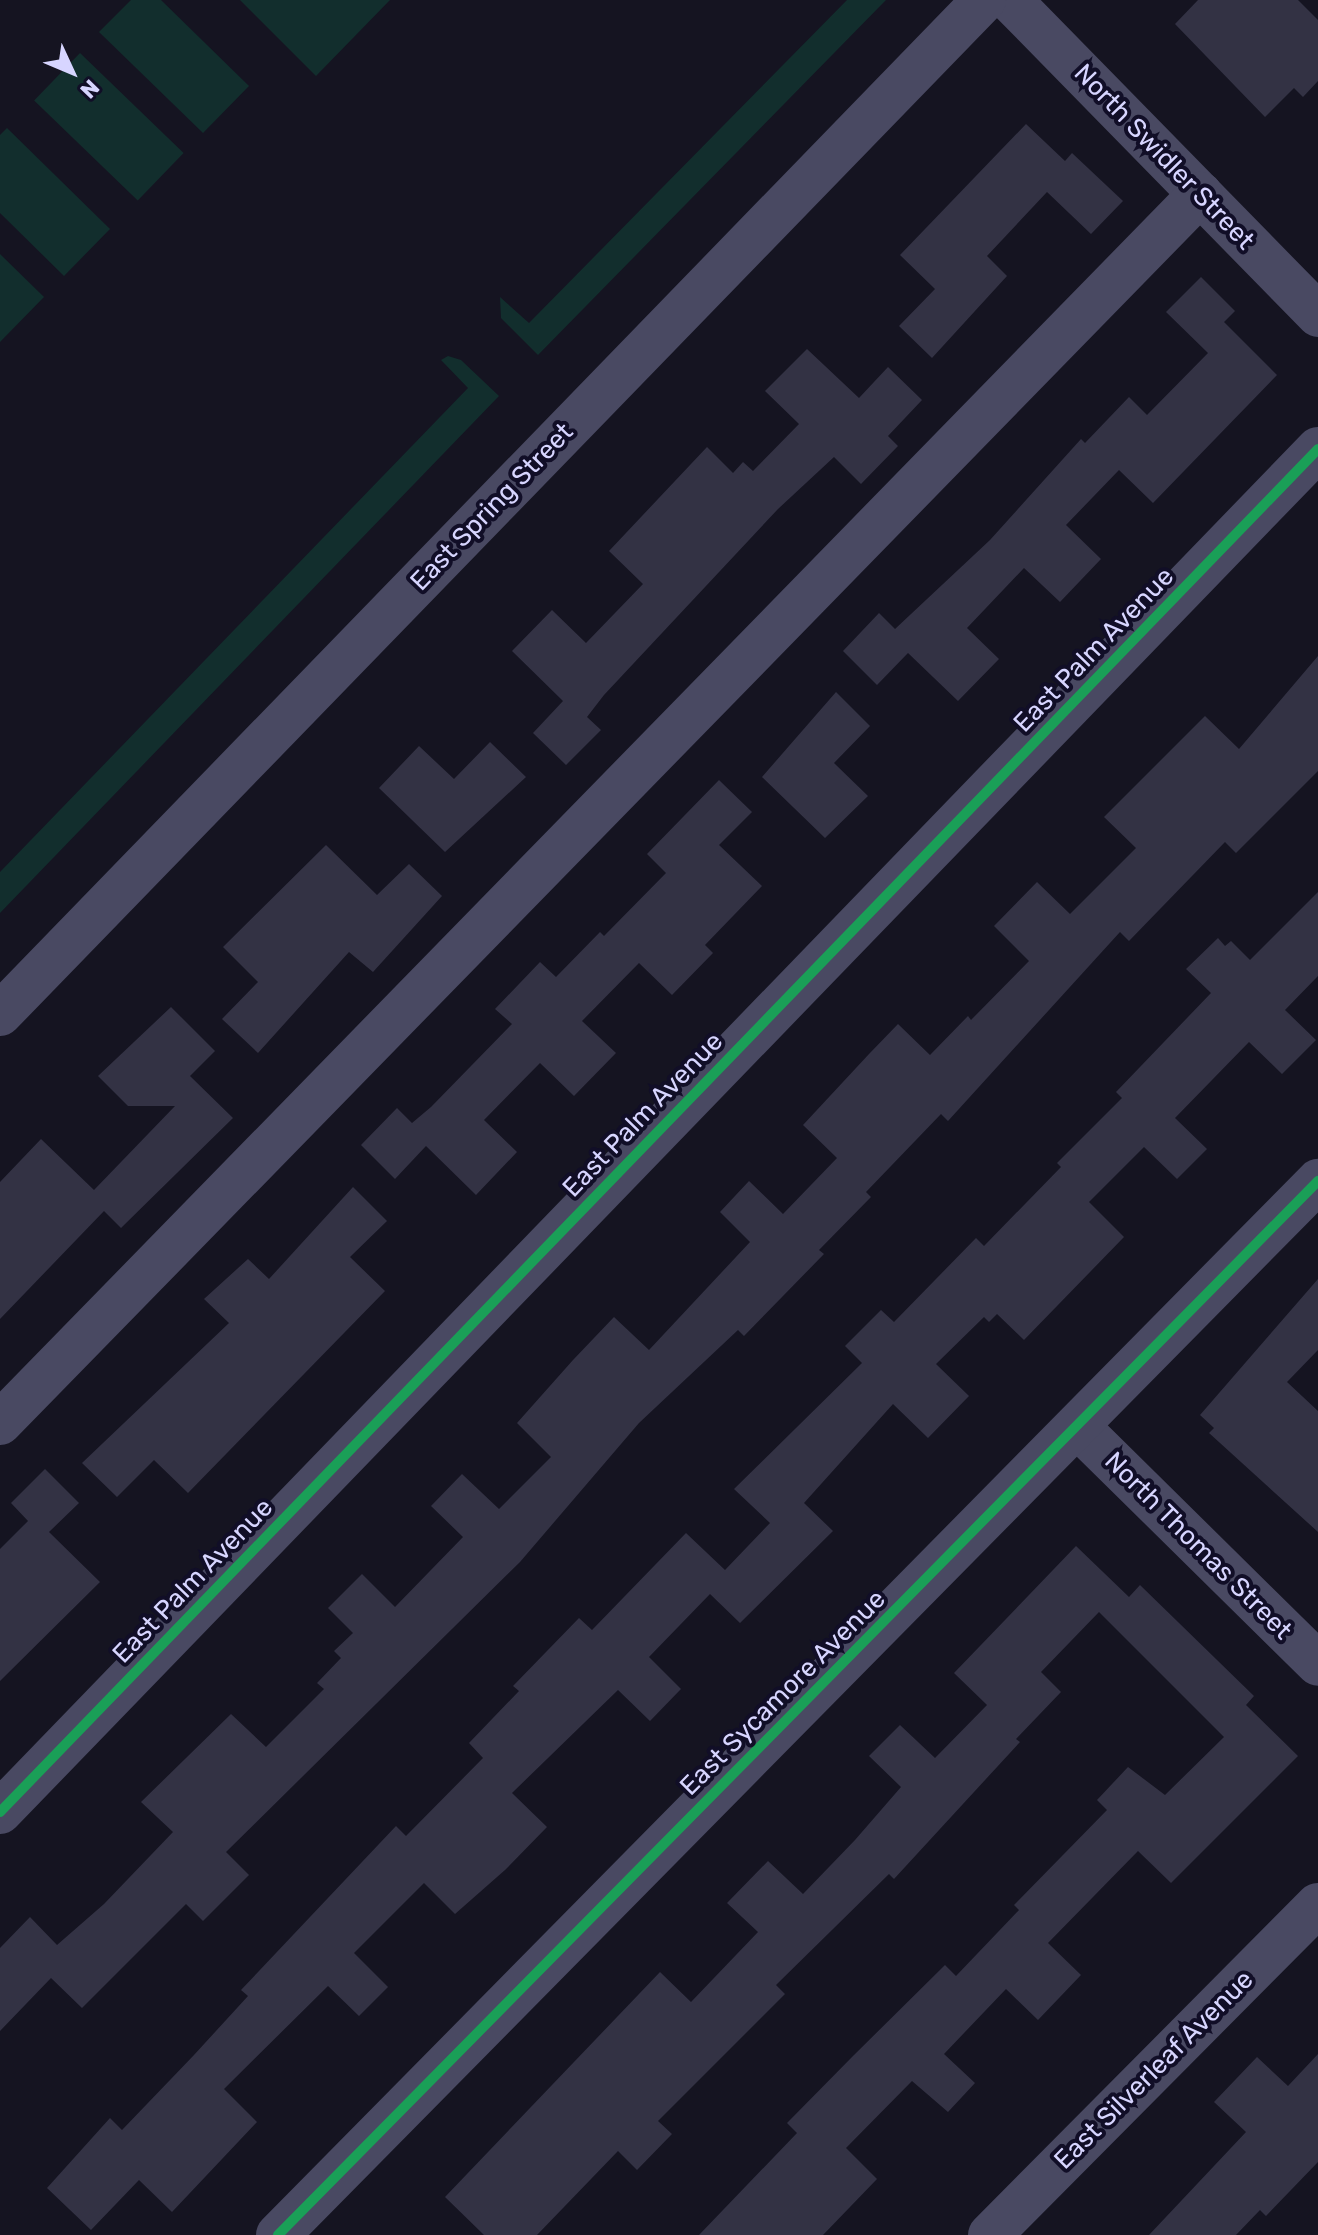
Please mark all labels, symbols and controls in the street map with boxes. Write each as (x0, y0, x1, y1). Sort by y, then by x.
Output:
north arrow (32, 32, 112, 112)
street label: North Swidler Street (1067, 58, 1261, 256)
text: N (74, 74, 105, 104)
street label: East Spring Street (404, 417, 580, 597)
street label: East Palm Avenue (1007, 561, 1181, 739)
street label: East Palm Avenue (556, 1026, 730, 1204)
street label: North Thomas Street (1098, 1446, 1298, 1646)
street label: East Palm Avenue (106, 1492, 280, 1670)
street label: East Sycamore Avenue (674, 1584, 892, 1802)
street label: East Silverleaf Avenue (1048, 1964, 1260, 2176)

